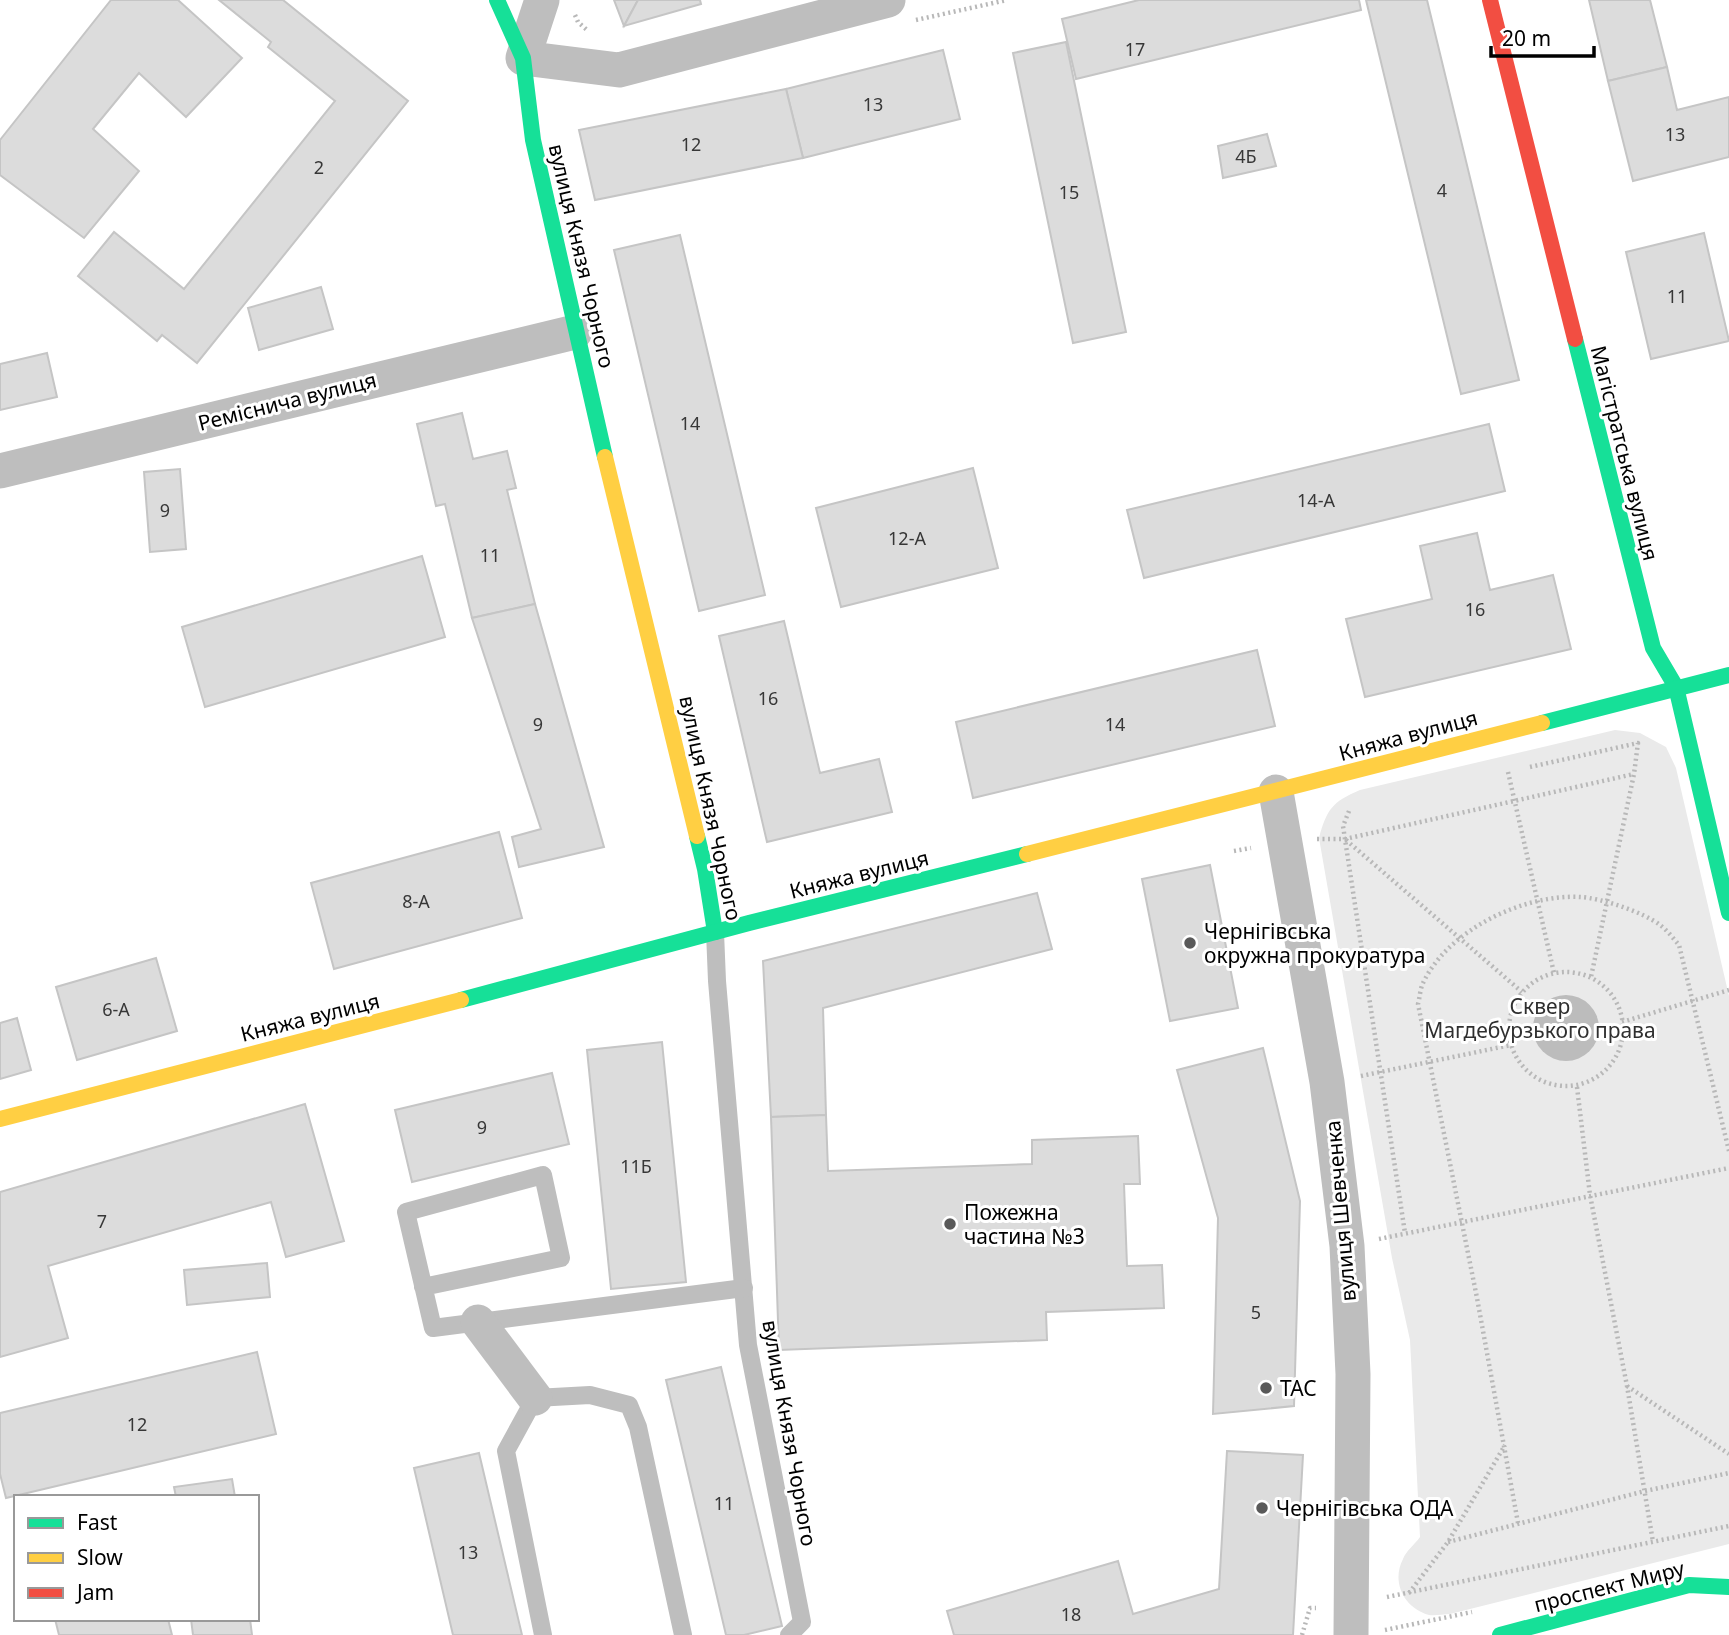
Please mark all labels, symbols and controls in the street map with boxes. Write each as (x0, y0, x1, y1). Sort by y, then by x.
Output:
scale bar (1491, 14, 1594, 58)
text: 20 m (1502, 24, 1551, 52)
house number: 17 (1125, 37, 1145, 61)
house number: 13 (863, 92, 883, 116)
house number: 13 (1665, 122, 1685, 146)
house number: 12 (681, 132, 701, 156)
street label: вулиця Князя Чорного (543, 141, 621, 371)
house number: 4Б (1235, 144, 1257, 168)
house number: 2 (314, 155, 324, 179)
house number: 4 (1437, 178, 1447, 202)
house number: 15 (1059, 180, 1079, 204)
house number: 11 (1667, 284, 1687, 308)
street label: Магістратська вулиця (1585, 343, 1665, 563)
street label: Реміснича вулиця (195, 365, 379, 437)
house number: 14 (680, 411, 700, 435)
house number: 14-А (1297, 488, 1335, 512)
house number: 9 (160, 498, 170, 522)
house number: 12-А (888, 526, 926, 550)
house number: 11 (480, 543, 500, 567)
house number: 16 (1465, 597, 1485, 621)
house number: 16 (758, 686, 778, 710)
street label: вулиця Князя Чорного (673, 693, 749, 923)
street label: Княжа вулиця (1336, 703, 1480, 767)
house number: 9 (533, 712, 543, 736)
house number: 14 (1105, 712, 1125, 736)
street label: Княжа вулиця (787, 843, 931, 905)
house number: 8-А (402, 889, 430, 913)
place label: Чернігівська окружна прокуратура (1204, 917, 1425, 969)
marker: Чернігівська окружна прокуратура (1182, 935, 1198, 951)
street label: Княжа вулиця (238, 986, 382, 1048)
park label: Сквер Магдебурзького права (1424, 992, 1656, 1044)
house number: 6-А (102, 997, 130, 1021)
house number: 9 (477, 1115, 487, 1139)
street label: вулиця Шевченка (1318, 1119, 1362, 1303)
house number: 11Б (620, 1154, 652, 1178)
place label: Пожежна частина №3 (964, 1198, 1085, 1250)
house number: 7 (97, 1209, 107, 1233)
marker: Пожежна частина №3 (942, 1216, 958, 1232)
house number: 5 (1251, 1300, 1261, 1324)
street label: вулиця Князя Чорного (756, 1318, 824, 1548)
place label: ТАС (1280, 1374, 1317, 1402)
marker: ТАС (1258, 1380, 1274, 1396)
house number: 12 (127, 1412, 147, 1436)
house number: 11 (714, 1491, 734, 1515)
place label: Чернігівська ОДА (1276, 1494, 1454, 1522)
legend (14, 1495, 259, 1621)
marker: Чернігівська ОДА (1254, 1500, 1270, 1516)
text: Fast (77, 1508, 118, 1536)
house number: 13 (458, 1540, 478, 1564)
text: Slow (77, 1543, 123, 1571)
street label: проспект Миру (1531, 1554, 1687, 1618)
text: Jam (75, 1578, 114, 1606)
house number: 18 (1061, 1602, 1081, 1626)

